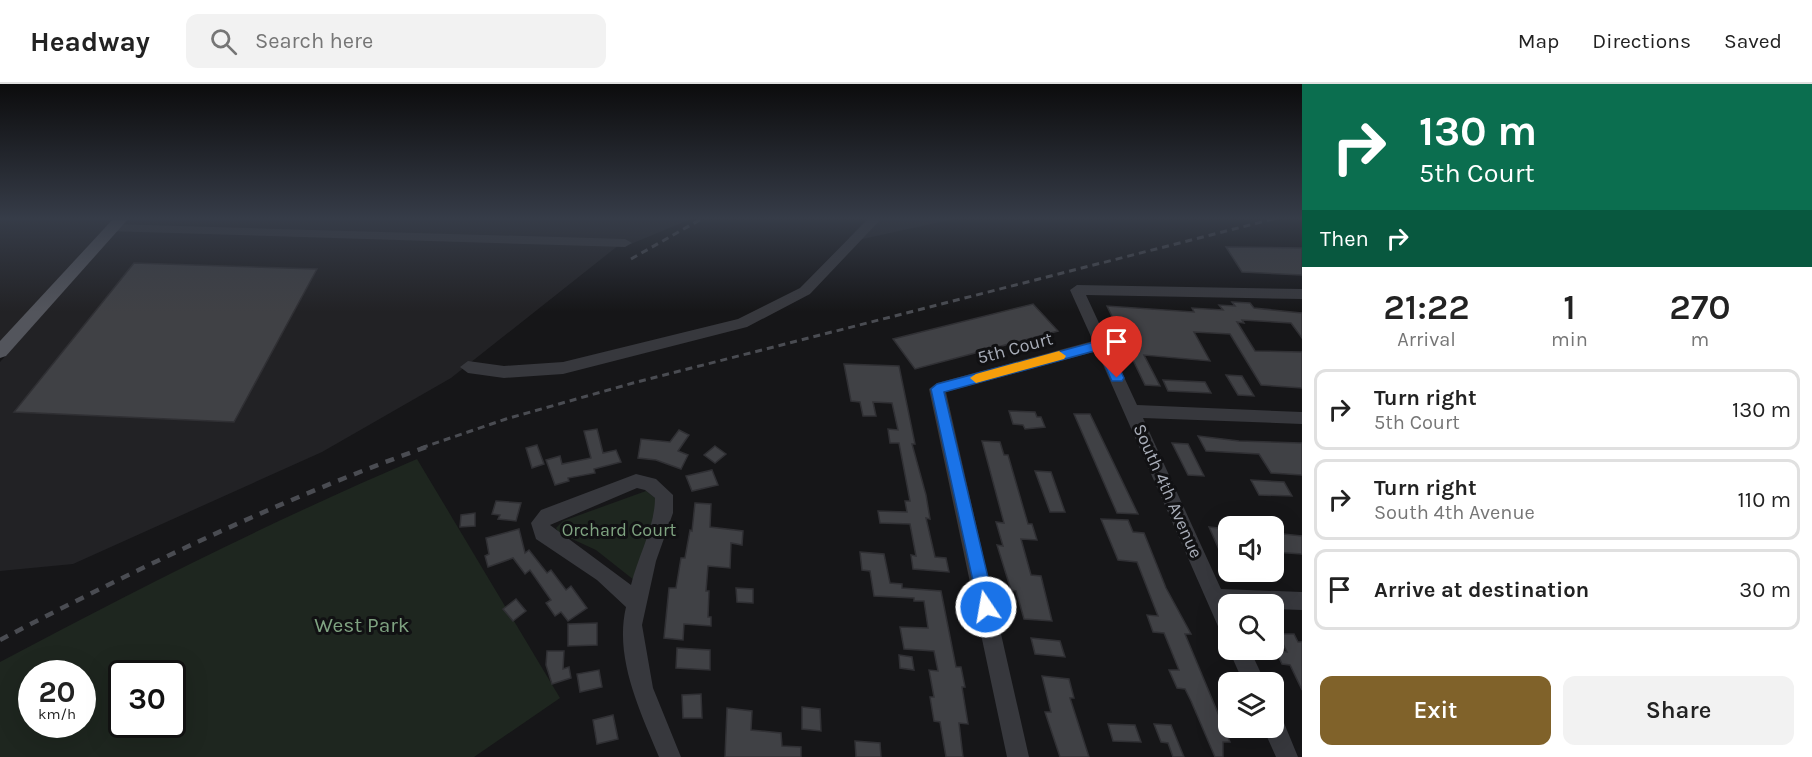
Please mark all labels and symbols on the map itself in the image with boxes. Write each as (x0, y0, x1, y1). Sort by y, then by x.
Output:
pin (1091, 316, 1142, 378)
street label: 5th Court (975, 327, 1055, 369)
street label: South 4th Avenue (1129, 420, 1207, 562)
park label: Orchard Court (562, 519, 677, 541)
position arrow (954, 575, 1018, 639)
park label: West Park (314, 613, 410, 637)
speed limit sign: 30 (108, 660, 186, 738)

